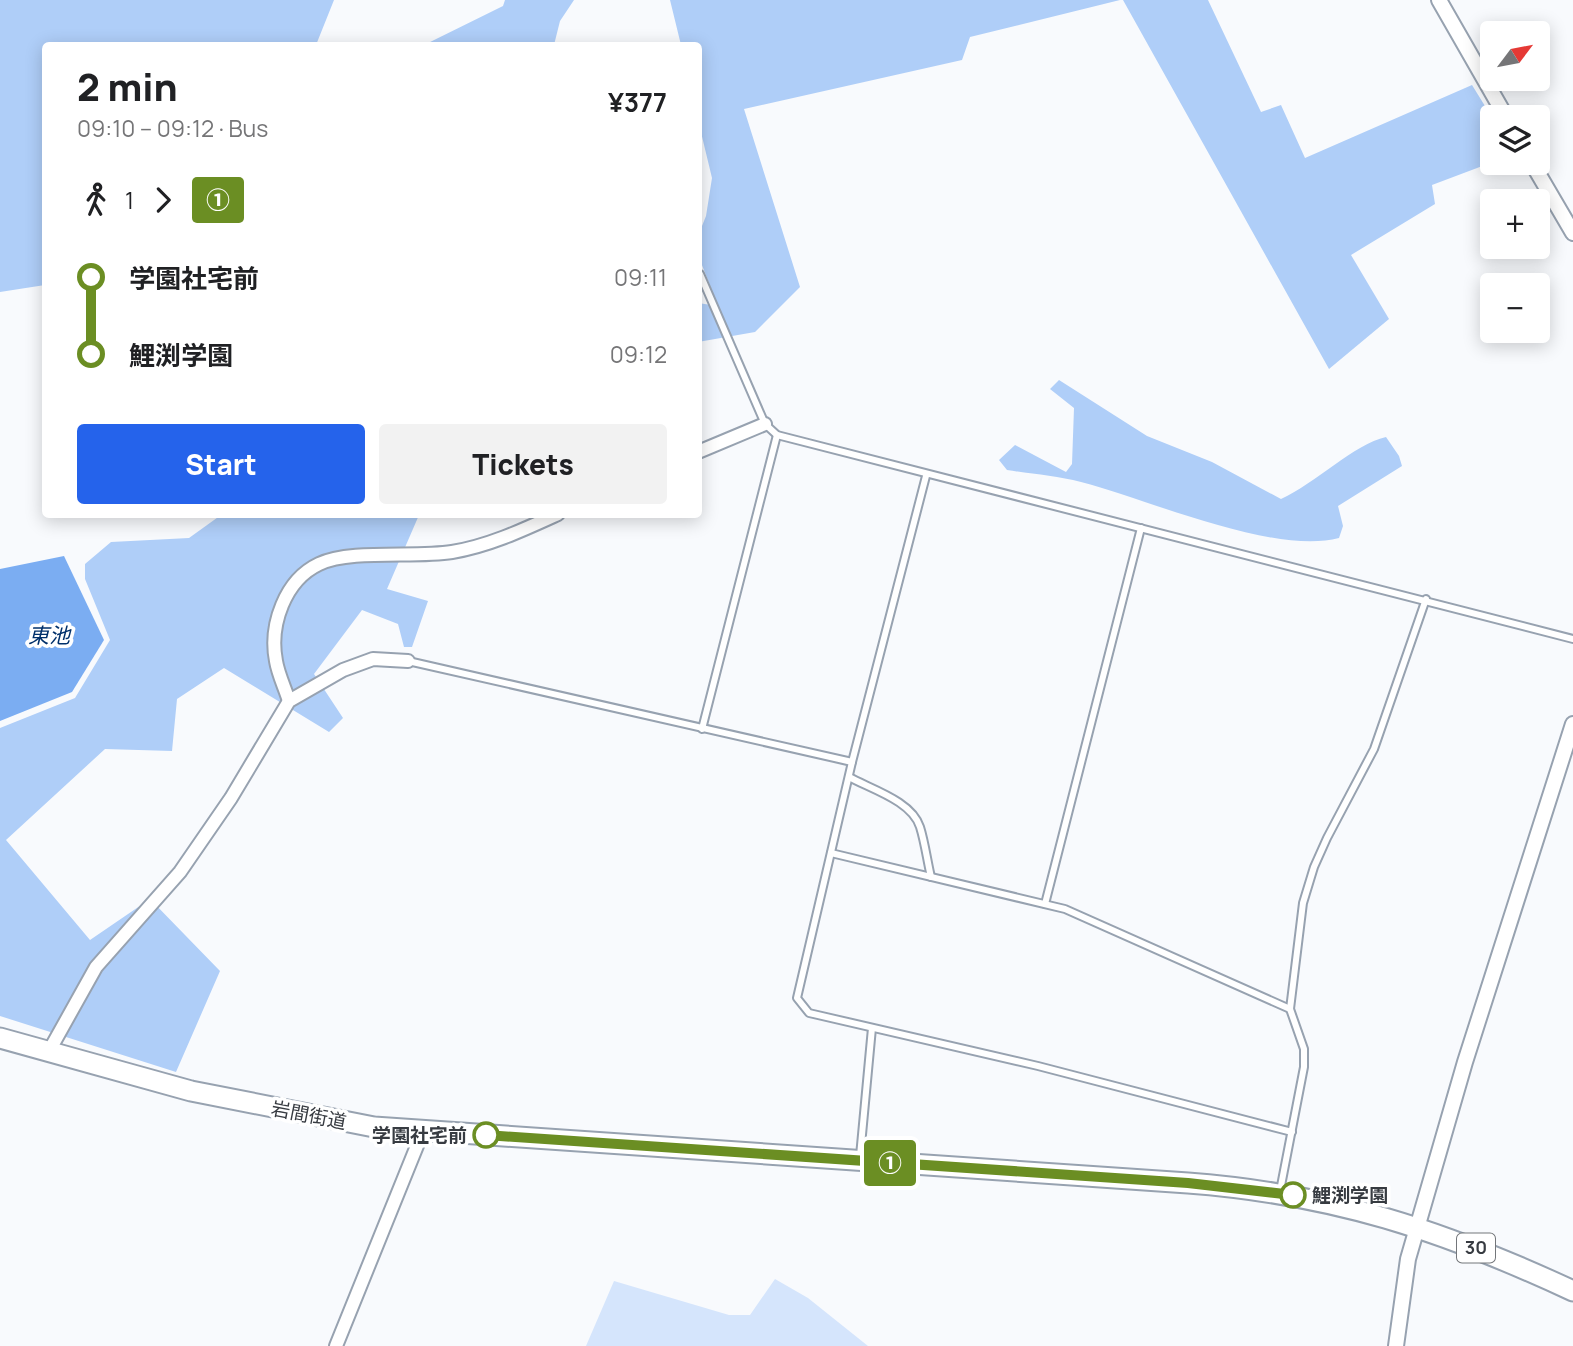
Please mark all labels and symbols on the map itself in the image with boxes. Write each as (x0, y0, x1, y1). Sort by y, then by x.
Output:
north arrow (1480, 21, 1550, 91)
water label: 東池 (28, 621, 72, 649)
street label: 岩間街道 (269, 1095, 349, 1135)
place label: 学園社宅前 (372, 1122, 467, 1148)
marker: 学園社宅前 (473, 1122, 499, 1148)
line badge: ① (867, 1140, 913, 1186)
marker: 鯉渕学園 (1280, 1182, 1306, 1208)
place label: 鯉渕学園 (1312, 1182, 1388, 1208)
road number: 30 (1457, 1233, 1495, 1262)

